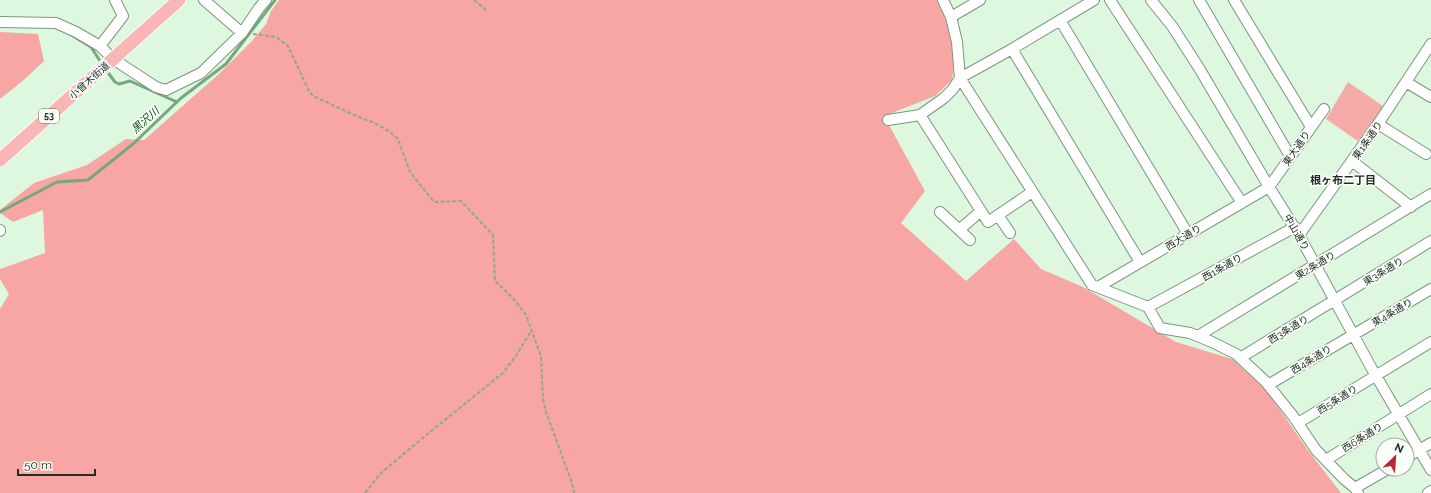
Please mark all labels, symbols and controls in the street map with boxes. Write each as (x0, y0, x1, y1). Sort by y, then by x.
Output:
street label: 小曾木街道 (67, 60, 112, 101)
water label: 黒沢川 (129, 104, 163, 136)
road number: 53 (39, 109, 59, 123)
street label: 東1条通り (1350, 119, 1385, 162)
street label: 東大通り (1280, 129, 1312, 168)
district label: 根ヶ布二丁目 (1310, 174, 1376, 187)
street label: 中山通り (1282, 212, 1311, 252)
street label: 西大通り (1163, 222, 1203, 252)
street label: 東2条通り (1293, 249, 1337, 282)
street label: 西1条通り (1200, 252, 1244, 283)
street label: 東3条通り (1361, 255, 1406, 288)
street label: 東4条通り (1370, 296, 1415, 329)
street label: 西3条通り (1266, 313, 1311, 346)
street label: 西4条通り (1289, 343, 1334, 376)
street label: 西5条通り (1315, 383, 1359, 416)
street label: 西6条通り (1340, 421, 1385, 454)
north arrow (1375, 437, 1415, 477)
text: N (1392, 441, 1406, 456)
scale bar (18, 451, 95, 477)
text: 50 m (24, 458, 52, 472)

